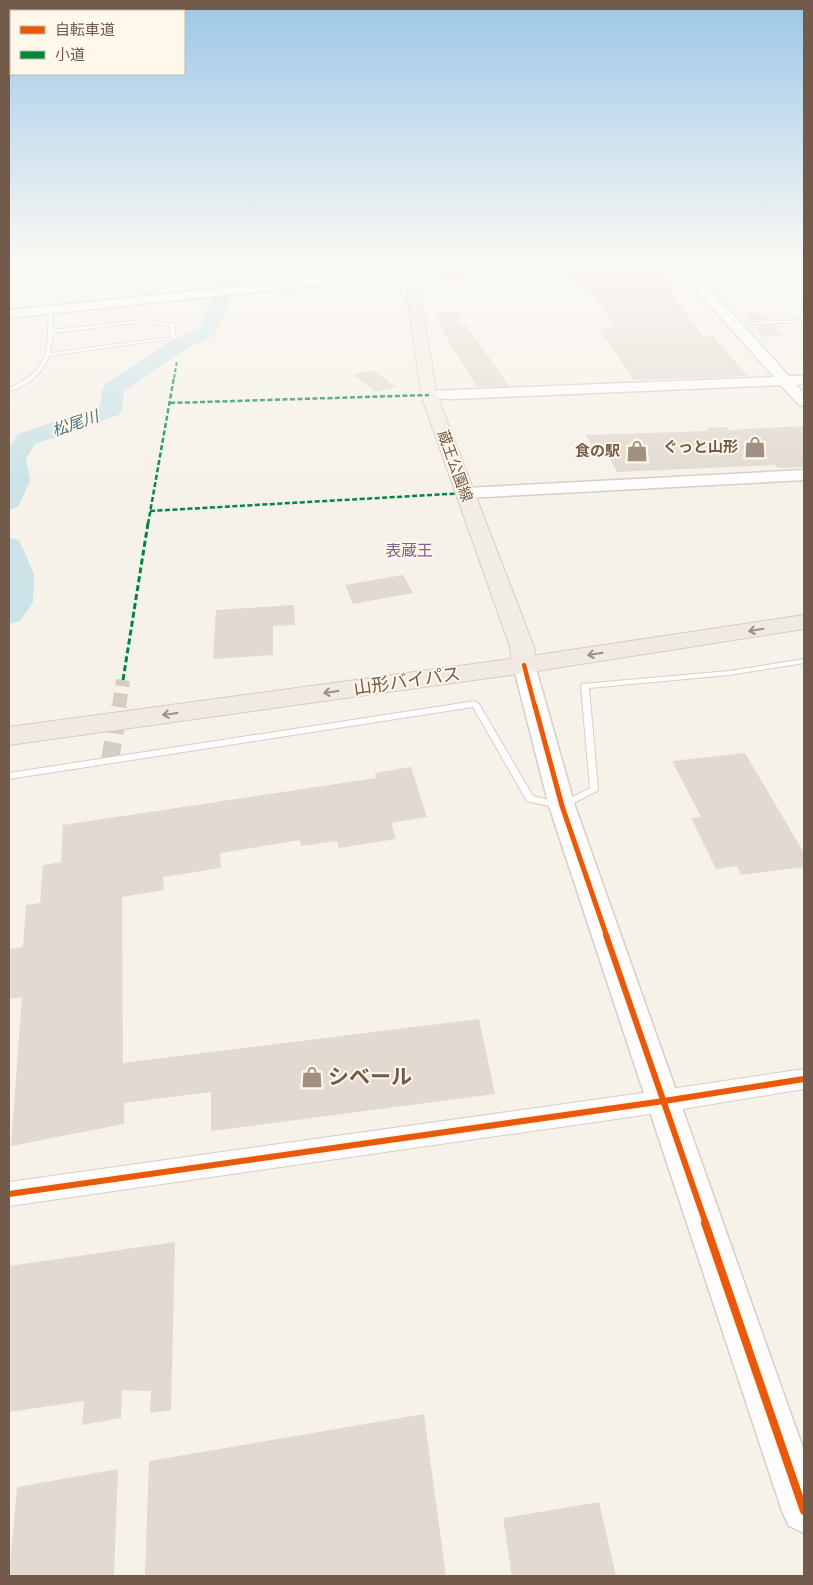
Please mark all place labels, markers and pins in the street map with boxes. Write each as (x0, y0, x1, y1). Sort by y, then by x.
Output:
shop icon: ぐっと山形 (742, 434, 768, 460)
place label: ぐっと山形 (663, 436, 738, 457)
shop icon: 食の駅 (624, 438, 650, 464)
place label: 食の駅 (575, 440, 620, 461)
place label: シベール (328, 1062, 412, 1090)
shop icon: シベール (299, 1064, 325, 1090)

